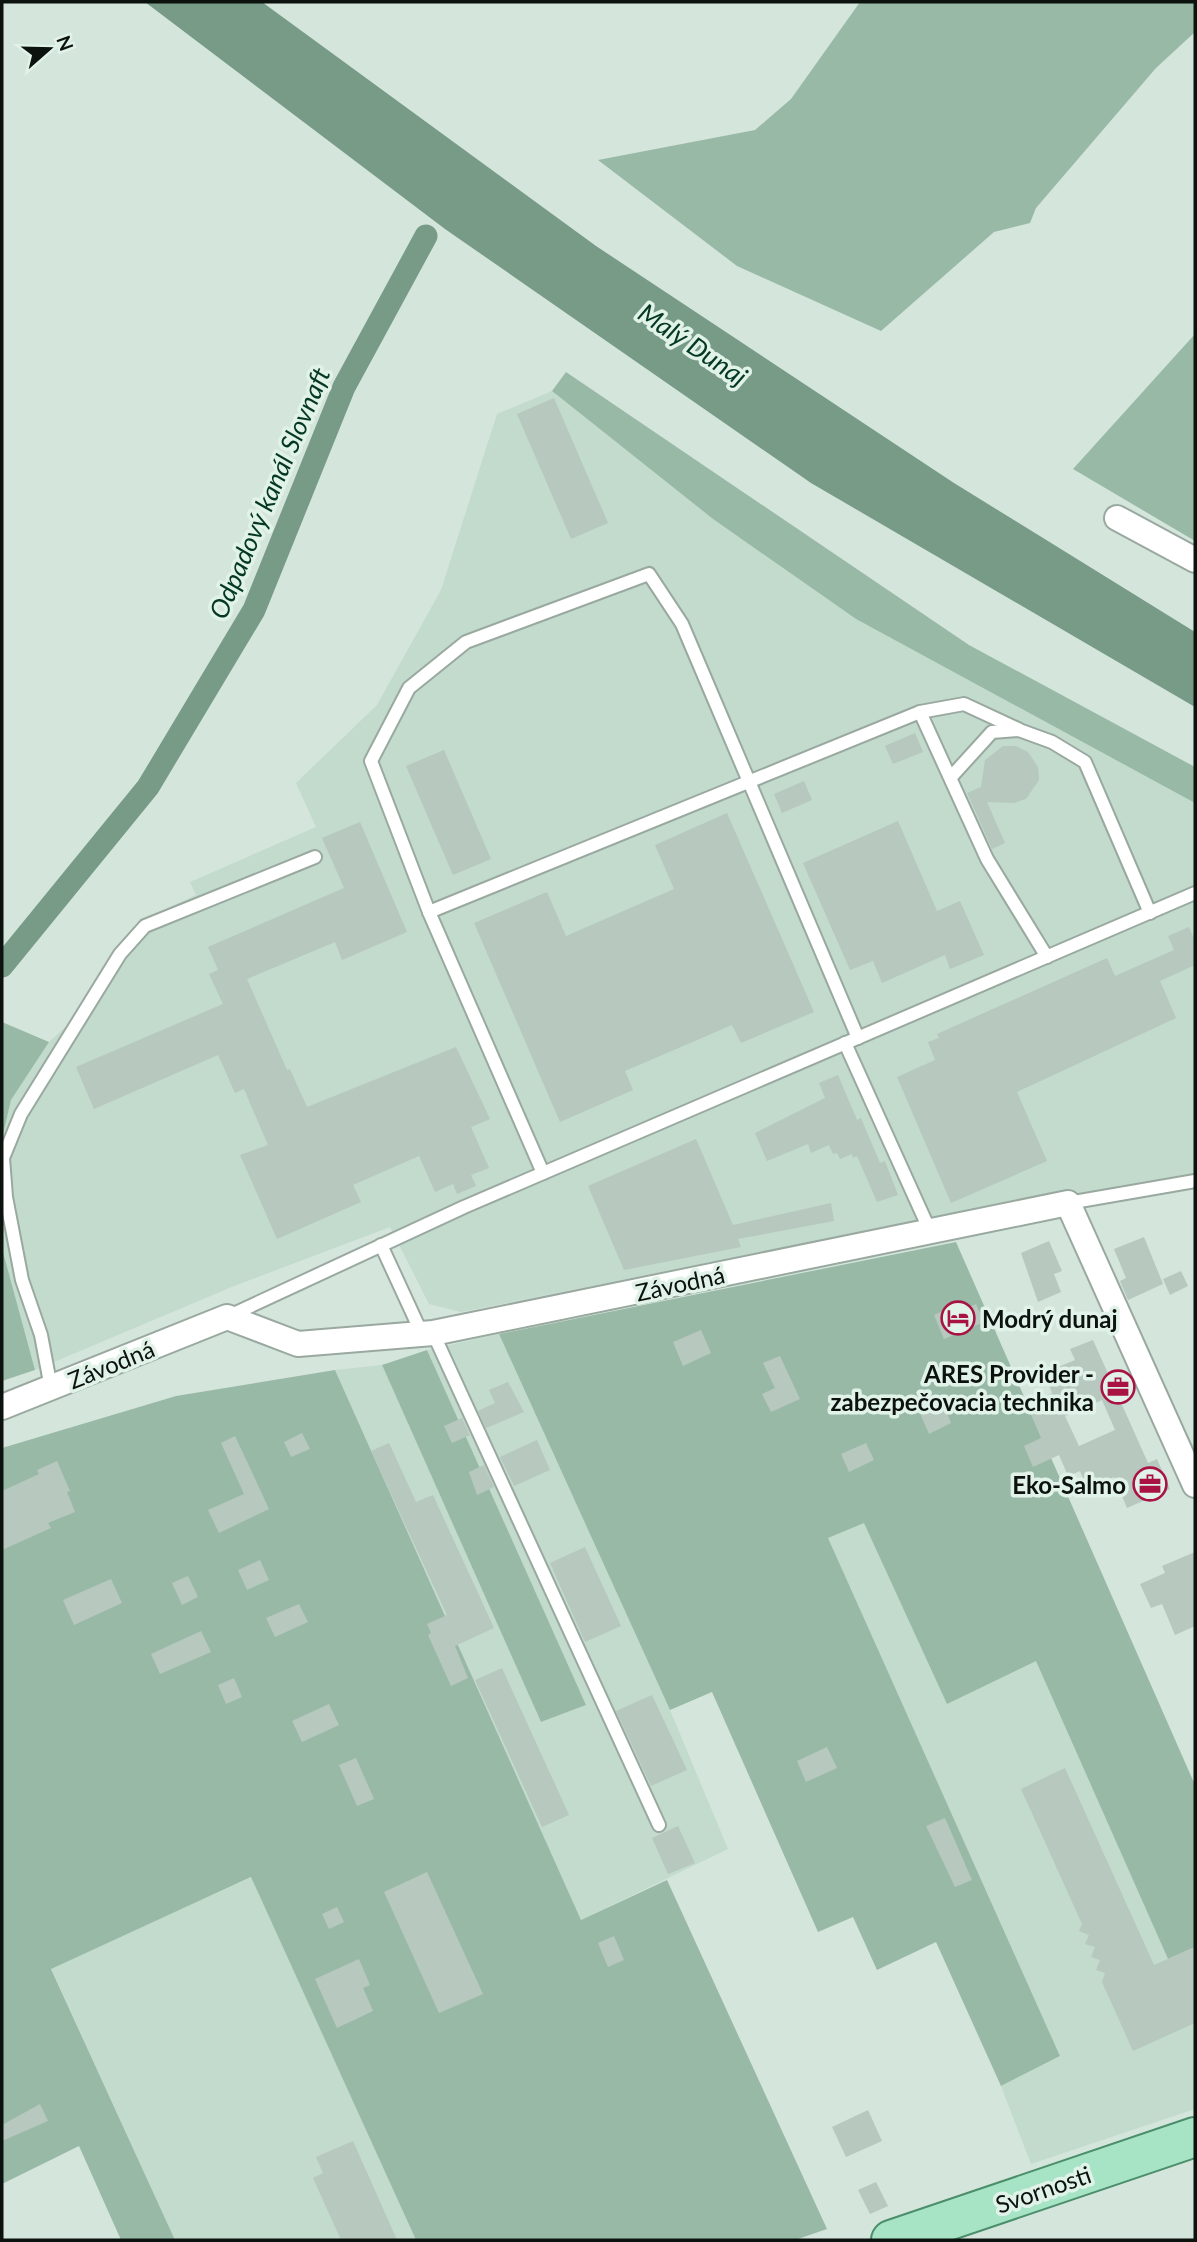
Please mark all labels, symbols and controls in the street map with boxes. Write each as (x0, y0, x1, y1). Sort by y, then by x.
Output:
north arrow (14, 14, 84, 84)
text: N (52, 32, 79, 54)
water label: Malý Dunaj (633, 296, 753, 392)
water label: Odpadový kanál Slovnaft (202, 363, 336, 623)
street label: Závodná (633, 1259, 727, 1307)
hotel icon: Modrý dunaj (939, 1299, 977, 1337)
place label: Modrý dunaj (982, 1304, 1118, 1333)
street label: Závodná (64, 1334, 158, 1394)
place label: ARES Provider - zabezpečovacia technika (831, 1359, 1094, 1416)
office icon: ARES Provider - zabezpečovacia technika (1099, 1368, 1137, 1406)
office icon: Eko-Salmo (1131, 1465, 1169, 1503)
place label: Eko-Salmo (1012, 1470, 1126, 1499)
street label: Svornosti (991, 2159, 1095, 2219)

